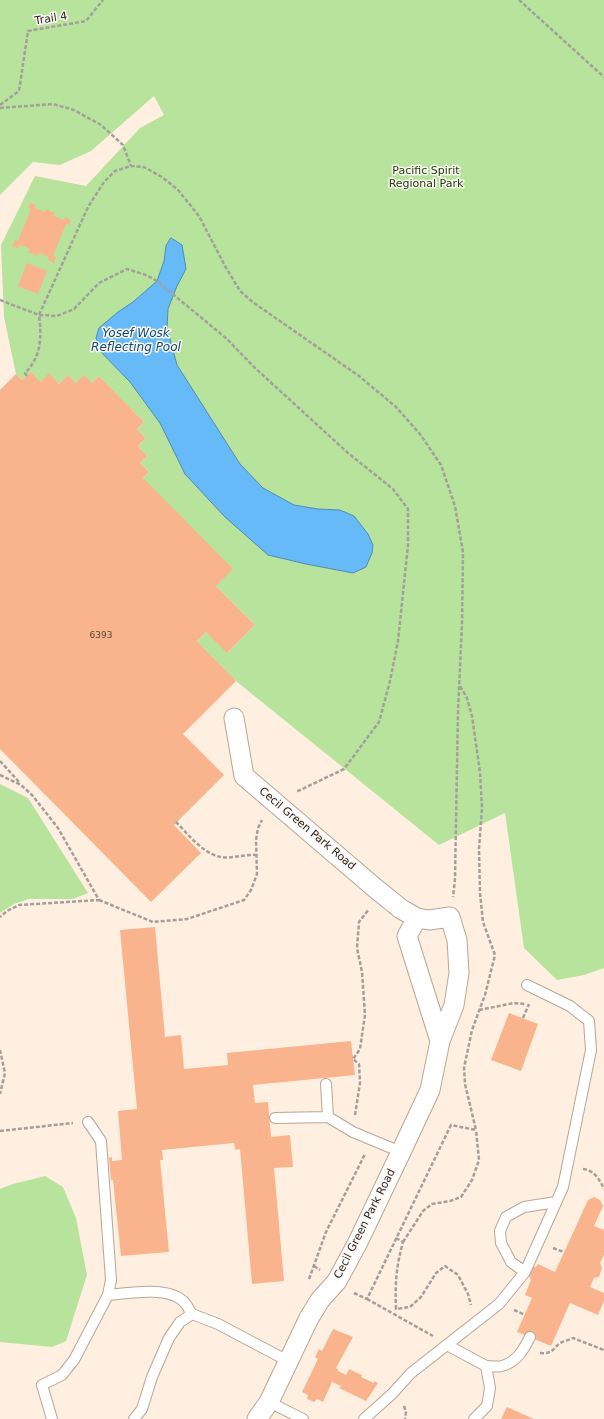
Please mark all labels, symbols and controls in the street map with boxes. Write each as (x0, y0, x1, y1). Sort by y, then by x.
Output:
street label: Trail 4 (34, 10, 68, 28)
park label: Pacific Spirit Regional Park (389, 164, 463, 190)
water label: Yosef Wosk Reflecting Pool (91, 327, 181, 355)
house number: 6393 (90, 631, 112, 641)
street label: Cecil Green Park Road (256, 785, 358, 873)
street label: Cecil Green Park Road (331, 1167, 399, 1281)

